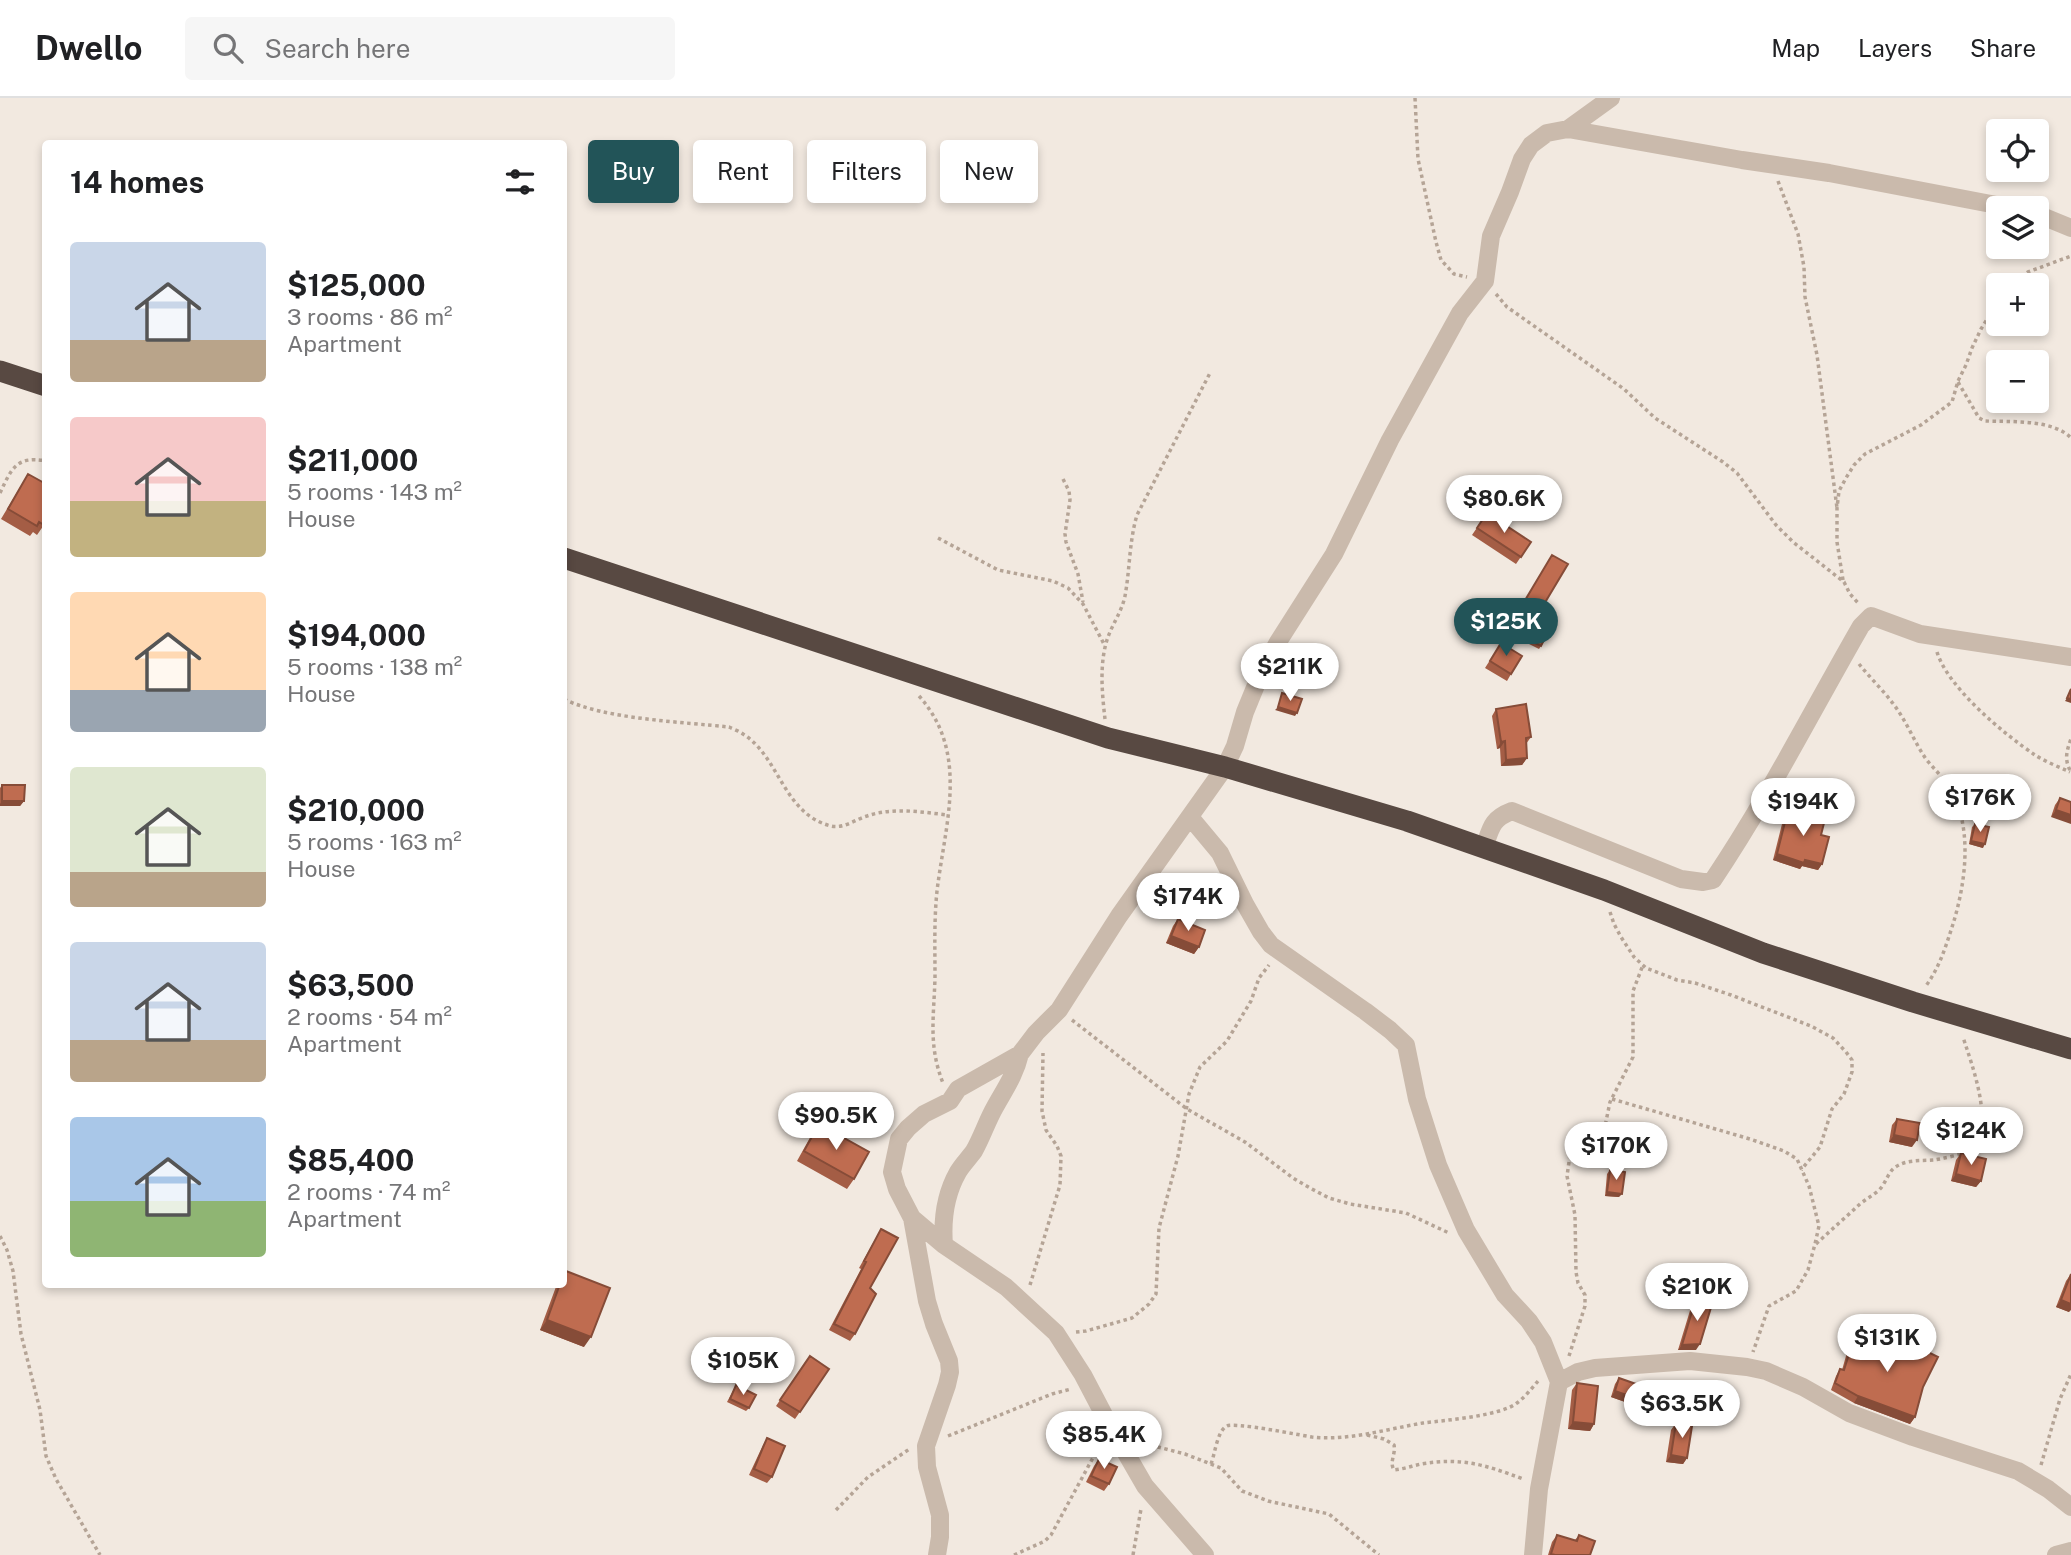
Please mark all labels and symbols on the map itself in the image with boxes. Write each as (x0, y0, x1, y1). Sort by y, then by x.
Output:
pin: $80.6K (1447, 476, 1561, 535)
pin: $125K (1457, 598, 1555, 658)
pin: $211K (1241, 644, 1339, 703)
pin: $176K (1931, 774, 2029, 834)
pin: $194K (1754, 778, 1852, 838)
pin: $174K (1139, 874, 1237, 933)
pin: $90.5K (779, 1093, 893, 1152)
pin: $124K (1922, 1108, 2020, 1167)
pin: $170K (1567, 1122, 1665, 1182)
pin: $210K (1648, 1264, 1746, 1323)
pin: $131K (1838, 1314, 1936, 1374)
pin: $105K (694, 1338, 792, 1397)
pin: $63.5K (1625, 1380, 1739, 1440)
pin: $85.4K (1047, 1412, 1161, 1471)

